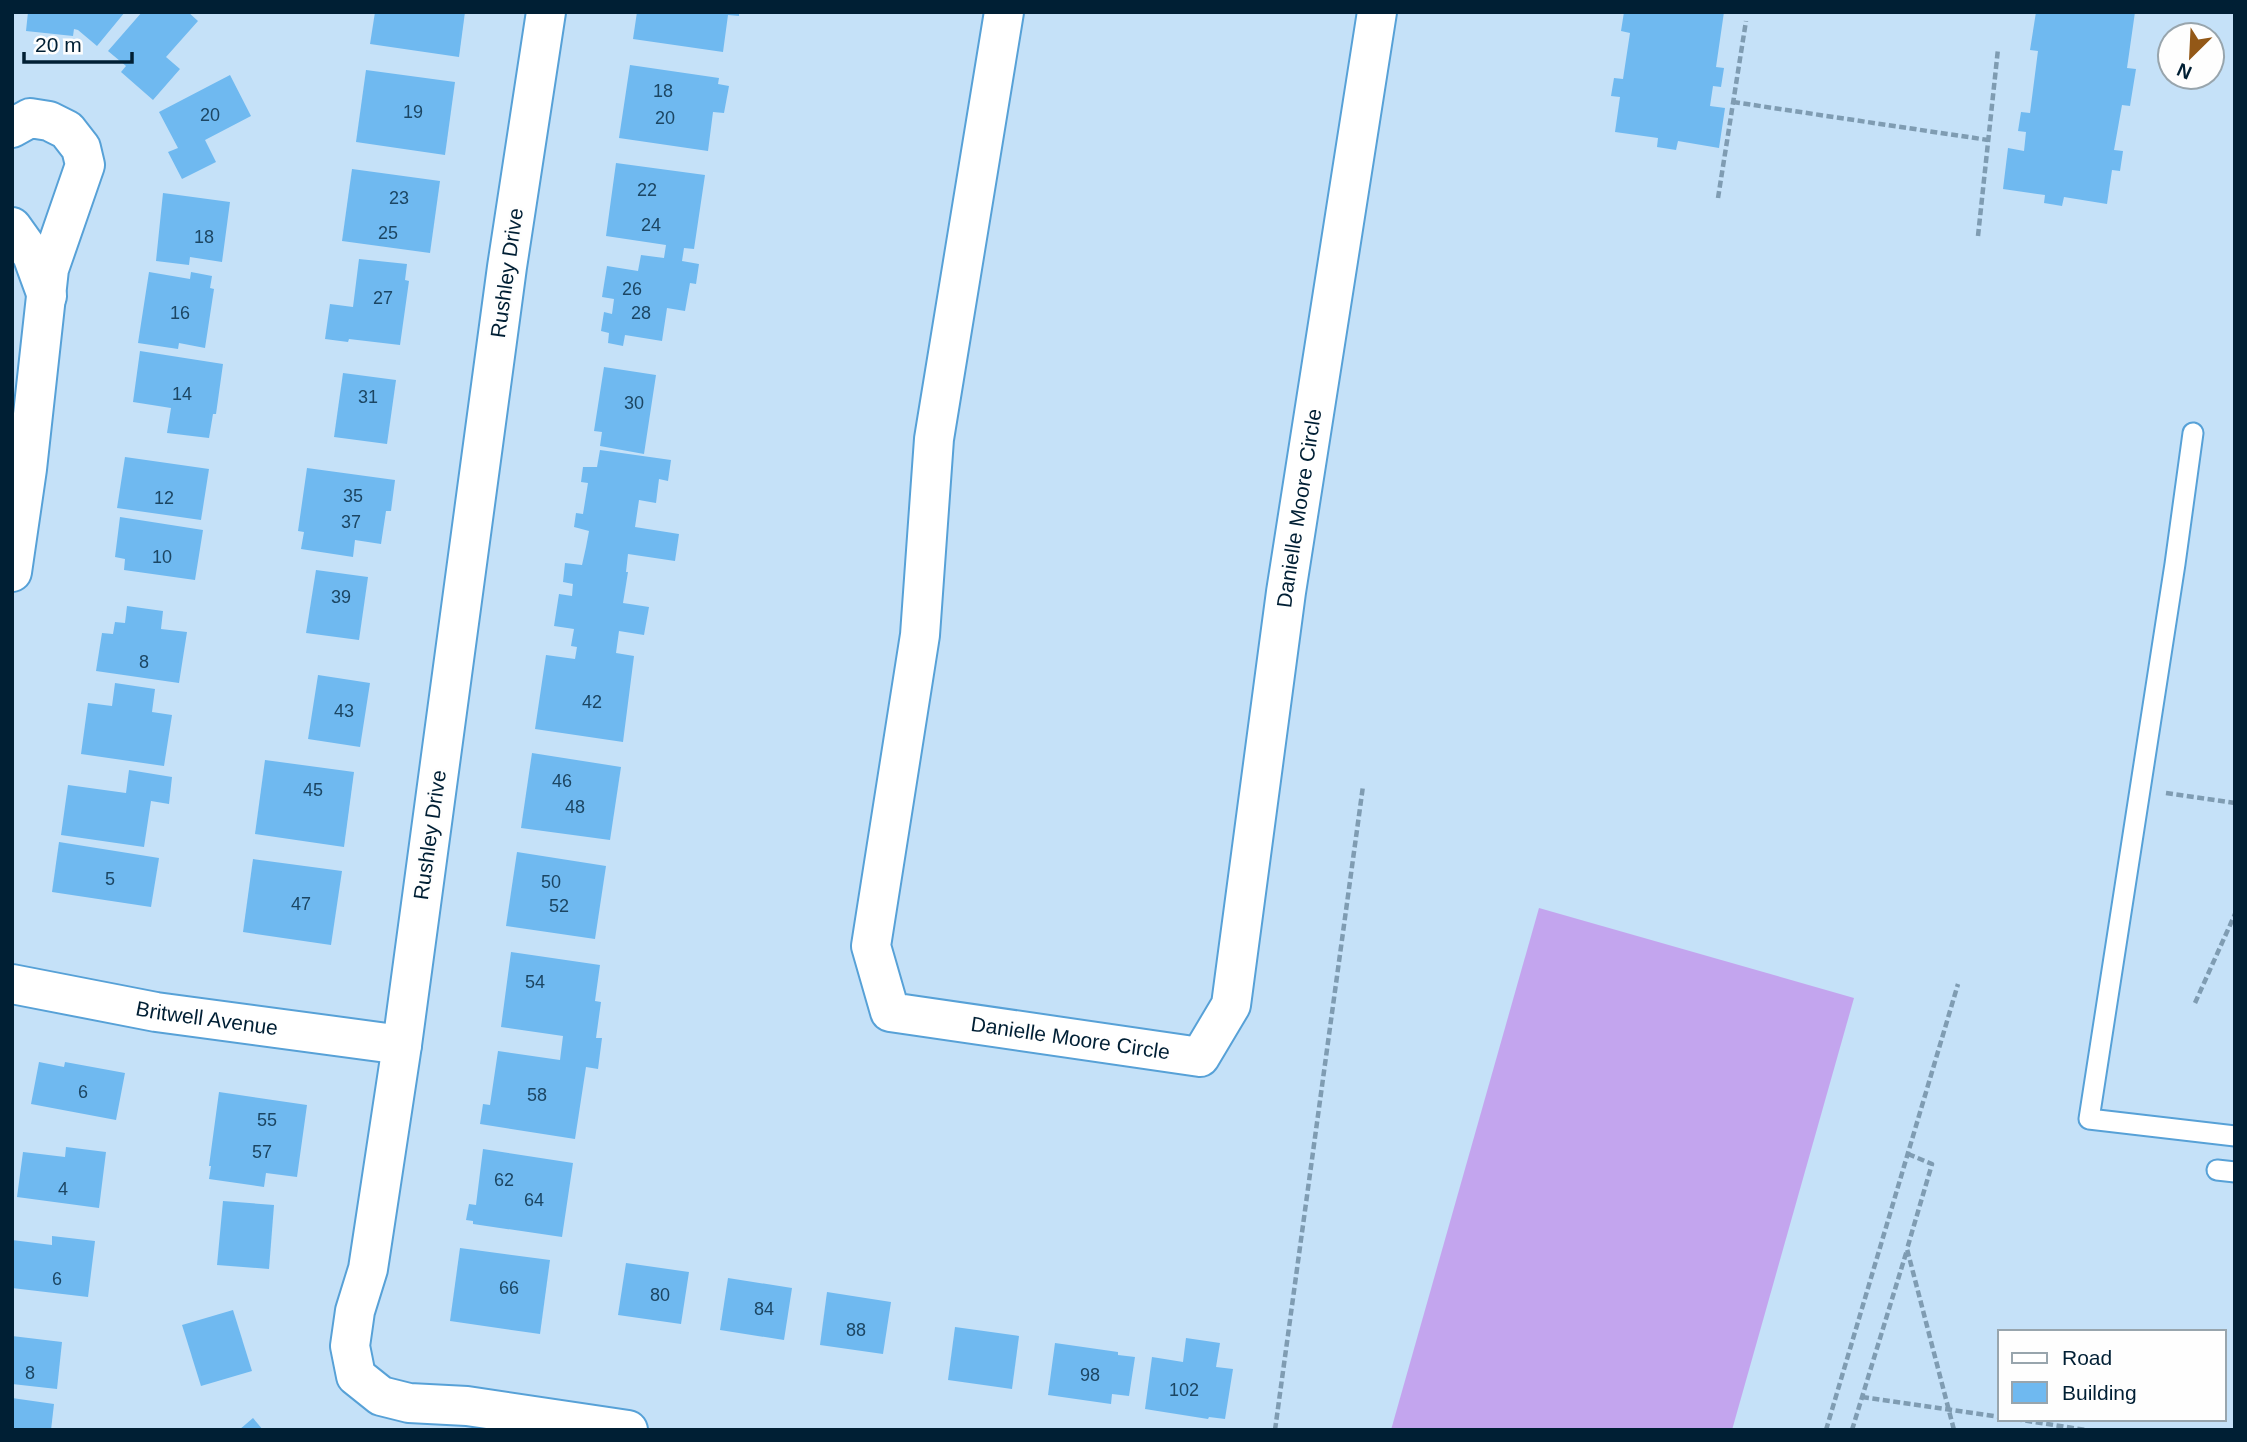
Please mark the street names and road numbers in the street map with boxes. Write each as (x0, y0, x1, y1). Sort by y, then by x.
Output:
street label: Rushley Drive (486, 207, 527, 339)
street label: Danielle Moore Circle (1272, 407, 1326, 609)
street label: Rushley Drive (409, 769, 450, 901)
street label: Britwell Avenue (134, 996, 279, 1039)
street label: Danielle Moore Circle (969, 1012, 1172, 1064)

